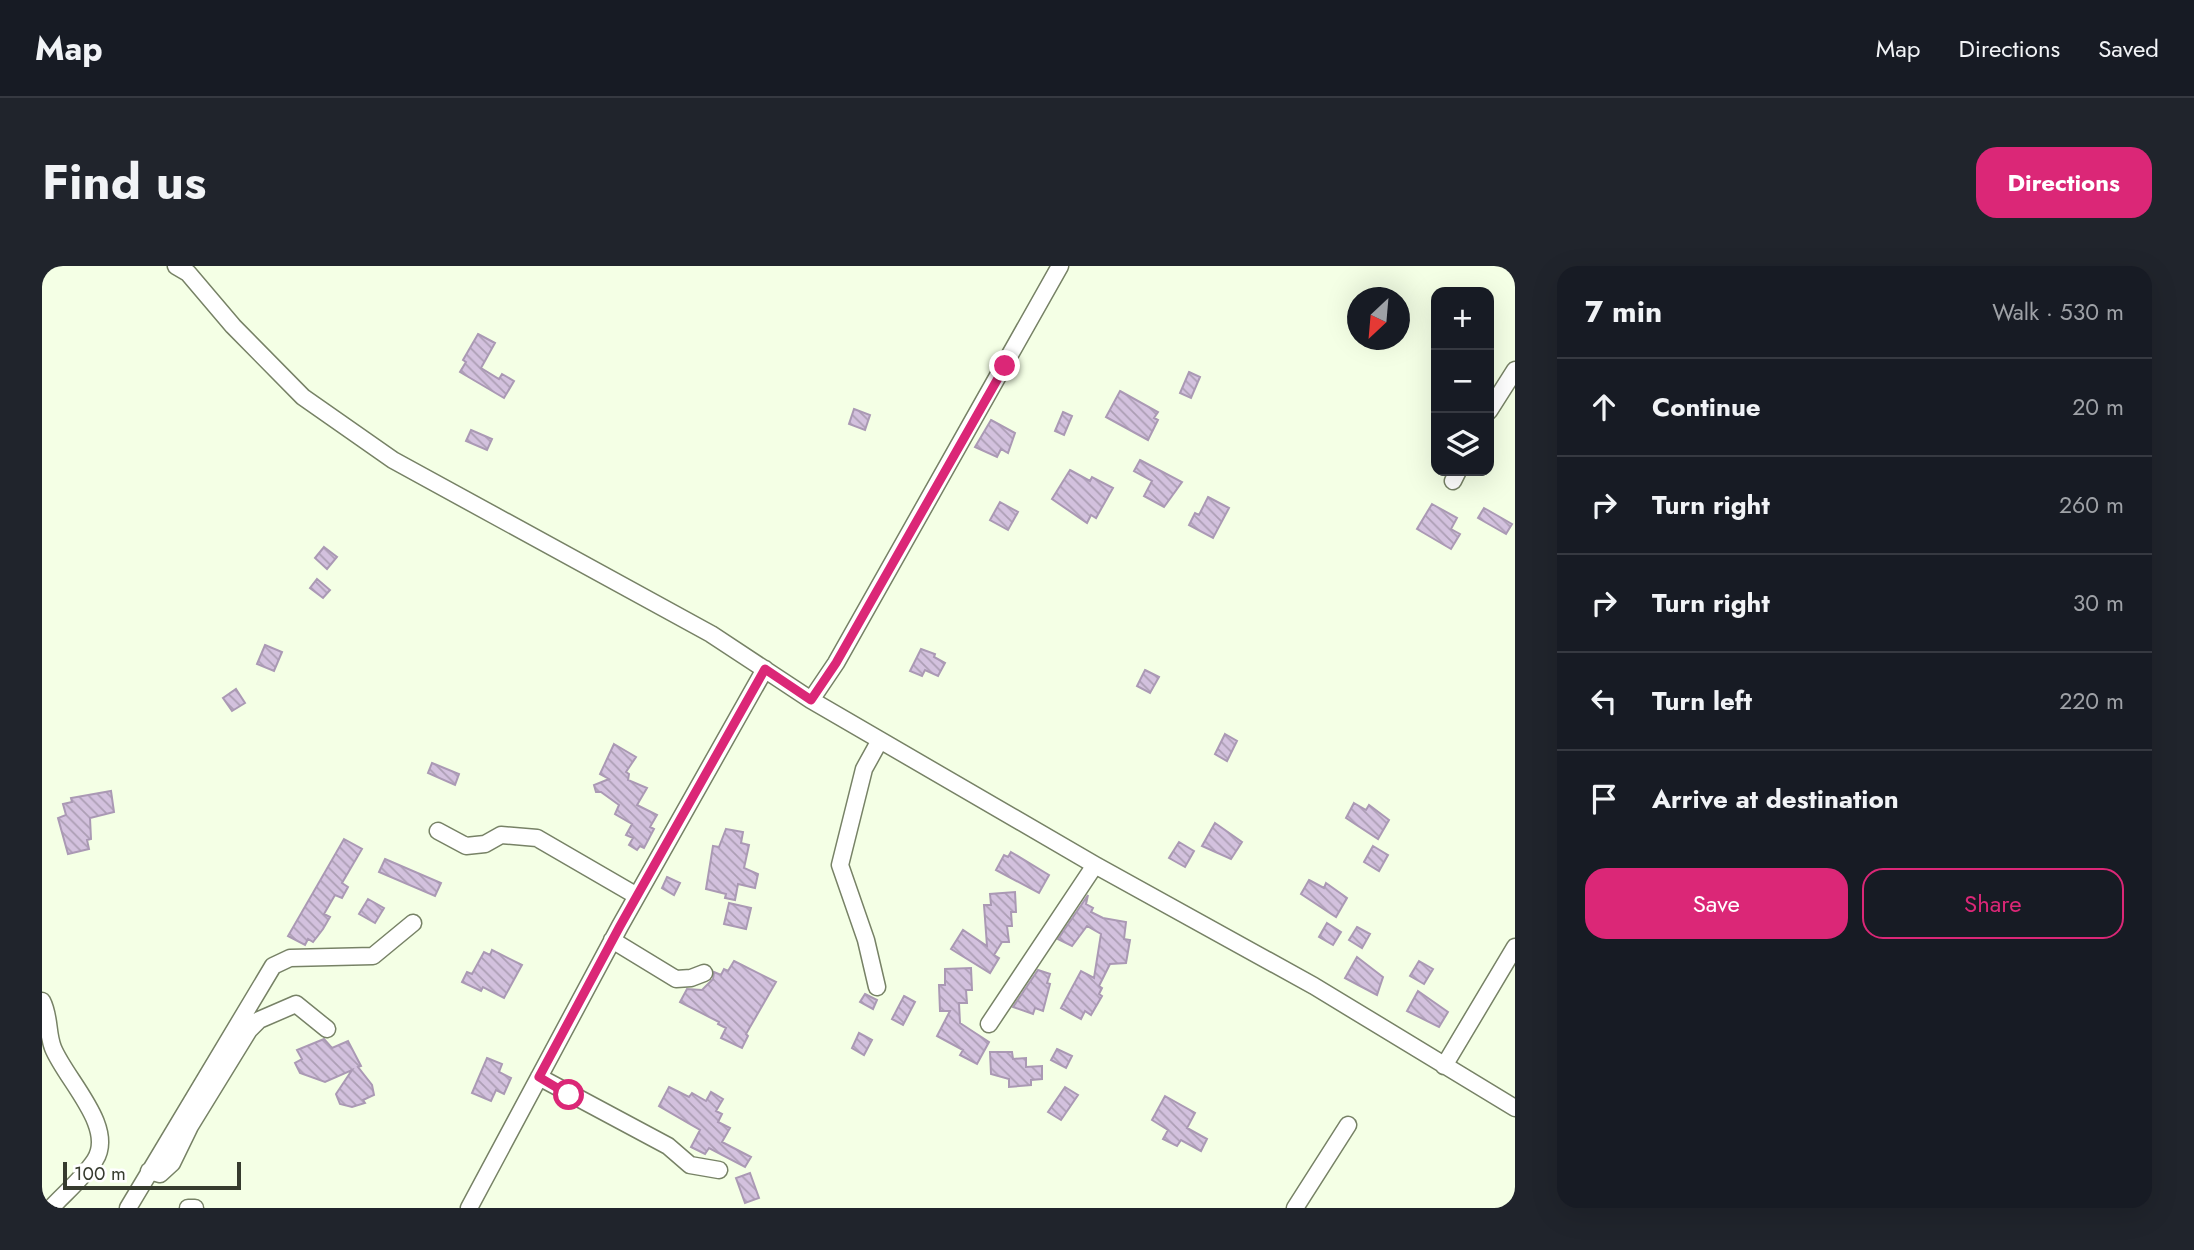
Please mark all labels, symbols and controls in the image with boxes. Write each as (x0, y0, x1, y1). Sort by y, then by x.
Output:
text: Map (35, 25, 103, 72)
text: Map (1876, 31, 1921, 66)
text: Directions (1959, 31, 2060, 66)
text: Saved (2098, 31, 2159, 66)
text: Find us (42, 147, 206, 217)
button: Directions (1976, 147, 2152, 218)
north arrow (1347, 287, 1410, 350)
map controls (1431, 287, 1494, 476)
button: + (1431, 287, 1494, 350)
text: 7 min (1585, 290, 1662, 333)
text: Walk · 530 m (1992, 295, 2124, 329)
route end (989, 350, 1020, 381)
button: − (1431, 350, 1494, 413)
icon: ahead (1585, 388, 1623, 426)
text: Continue (1652, 388, 1761, 426)
text: 20 m (2072, 390, 2124, 424)
button: layers (1431, 413, 1494, 476)
icon: right (1585, 486, 1623, 524)
text: Turn right (1652, 486, 1770, 524)
text: 260 m (2059, 488, 2124, 522)
icon: right (1585, 584, 1623, 622)
text: Turn right (1652, 584, 1770, 622)
text: 30 m (2073, 586, 2124, 620)
icon: left (1585, 682, 1623, 720)
text: Turn left (1652, 682, 1752, 720)
text: 220 m (2059, 684, 2124, 718)
icon: arrive (1585, 780, 1623, 818)
text: Arrive at destination (1652, 780, 1899, 818)
button: Save (1585, 868, 1848, 939)
button: Share (1862, 868, 2124, 939)
route start (553, 1079, 584, 1110)
scale bar (63, 1159, 242, 1191)
text: 100 m (74, 1160, 126, 1187)

